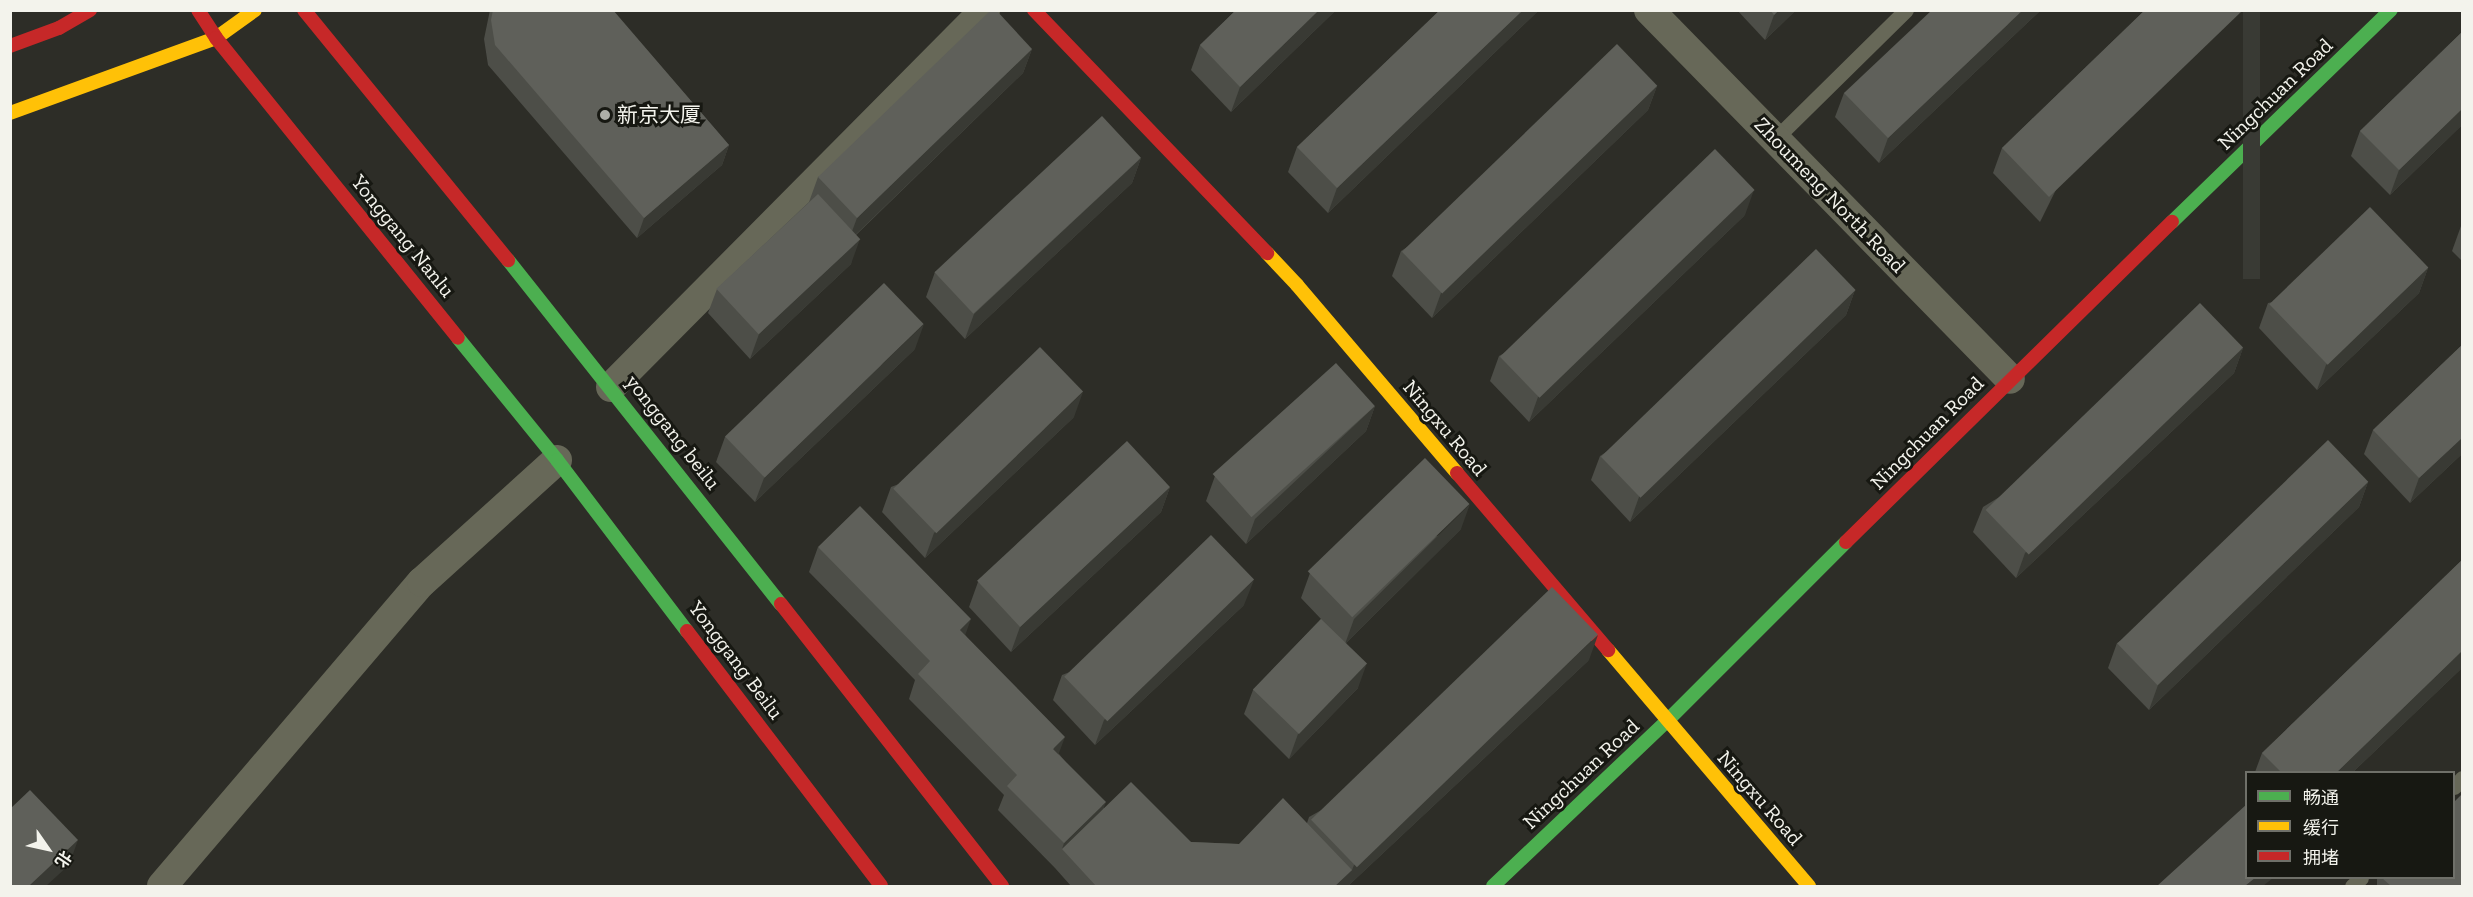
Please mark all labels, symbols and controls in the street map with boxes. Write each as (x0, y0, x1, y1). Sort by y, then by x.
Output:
street label: Ningchuan Road (2212, 33, 2338, 155)
place label: 新京大厦 (617, 102, 701, 128)
marker: 新京大厦 (598, 108, 612, 122)
street label: Zhoumeng North Road (1749, 112, 1911, 278)
street label: Yonggang Nanlu (346, 170, 460, 302)
street label: yonggang beilu (620, 369, 726, 495)
street label: Ningchuan Road (1865, 371, 1989, 495)
street label: Ningxu Road (1398, 375, 1492, 481)
street label: Yonggang Beilu (683, 596, 789, 724)
street label: Ningchuan Road (1518, 714, 1644, 834)
street label: Ningxu Road (1712, 746, 1808, 850)
legend (2245, 771, 2455, 879)
text: 畅通 (2303, 787, 2339, 809)
text: 缓行 (2303, 817, 2339, 839)
north arrow (18, 819, 78, 879)
text: 北 (51, 847, 76, 871)
text: 拥堵 (2303, 847, 2339, 869)

